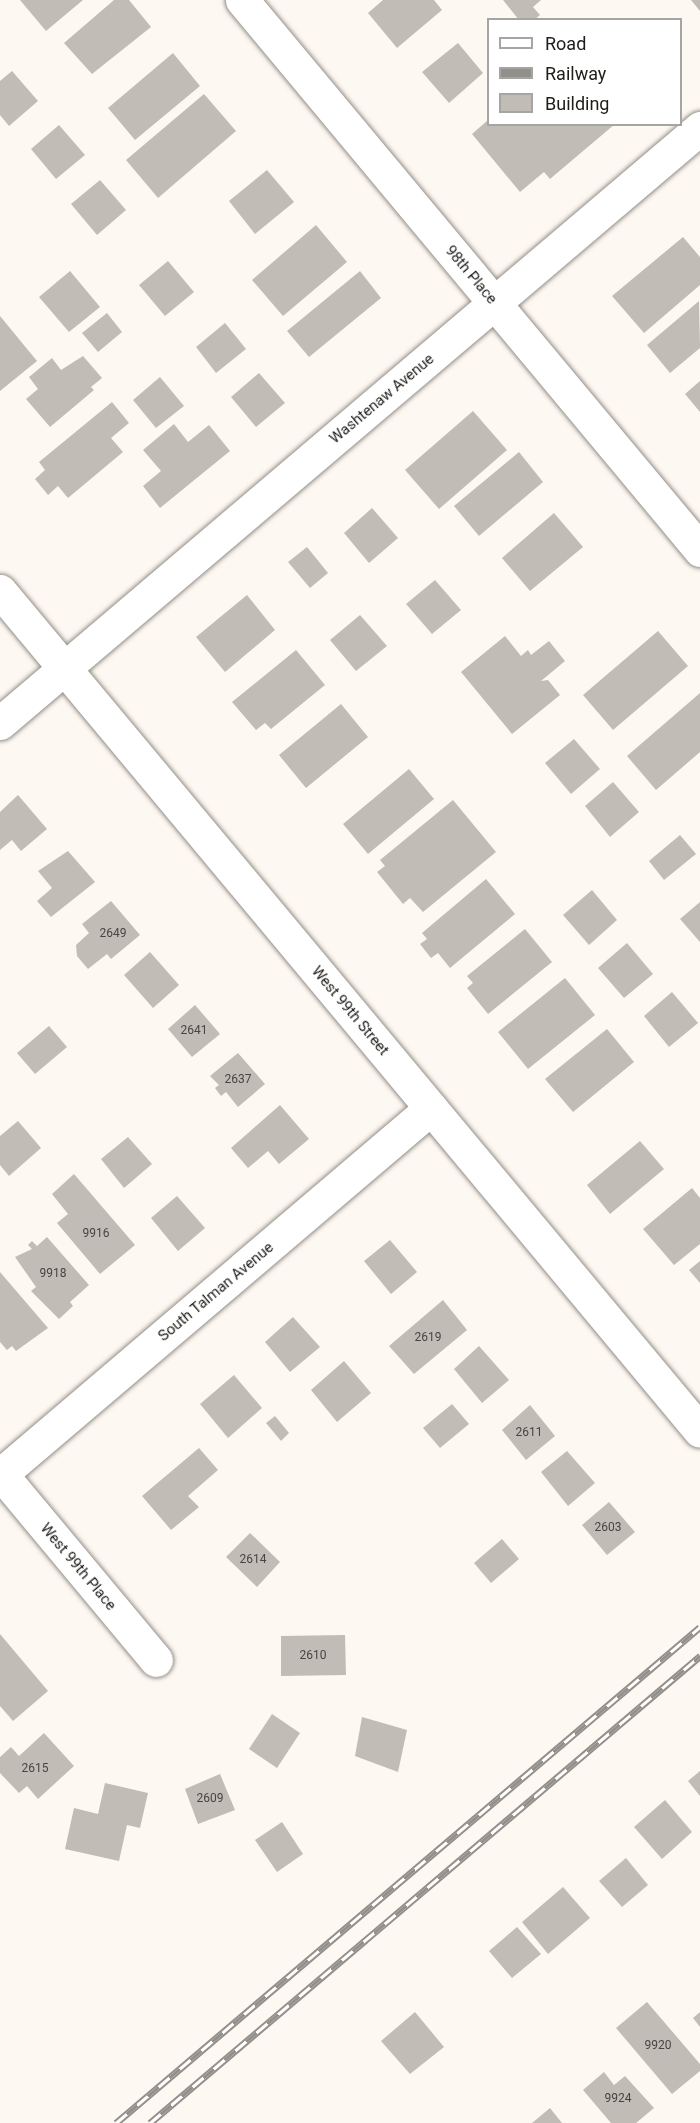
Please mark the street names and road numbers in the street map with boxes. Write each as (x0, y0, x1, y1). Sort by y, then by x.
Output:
street label: 98th Place (441, 242, 501, 308)
street label: Washtenaw Avenue (326, 350, 438, 448)
street label: West 99th Street (308, 963, 392, 1059)
street label: South Talman Avenue (155, 1239, 277, 1345)
street label: West 99th Place (36, 1520, 120, 1614)

